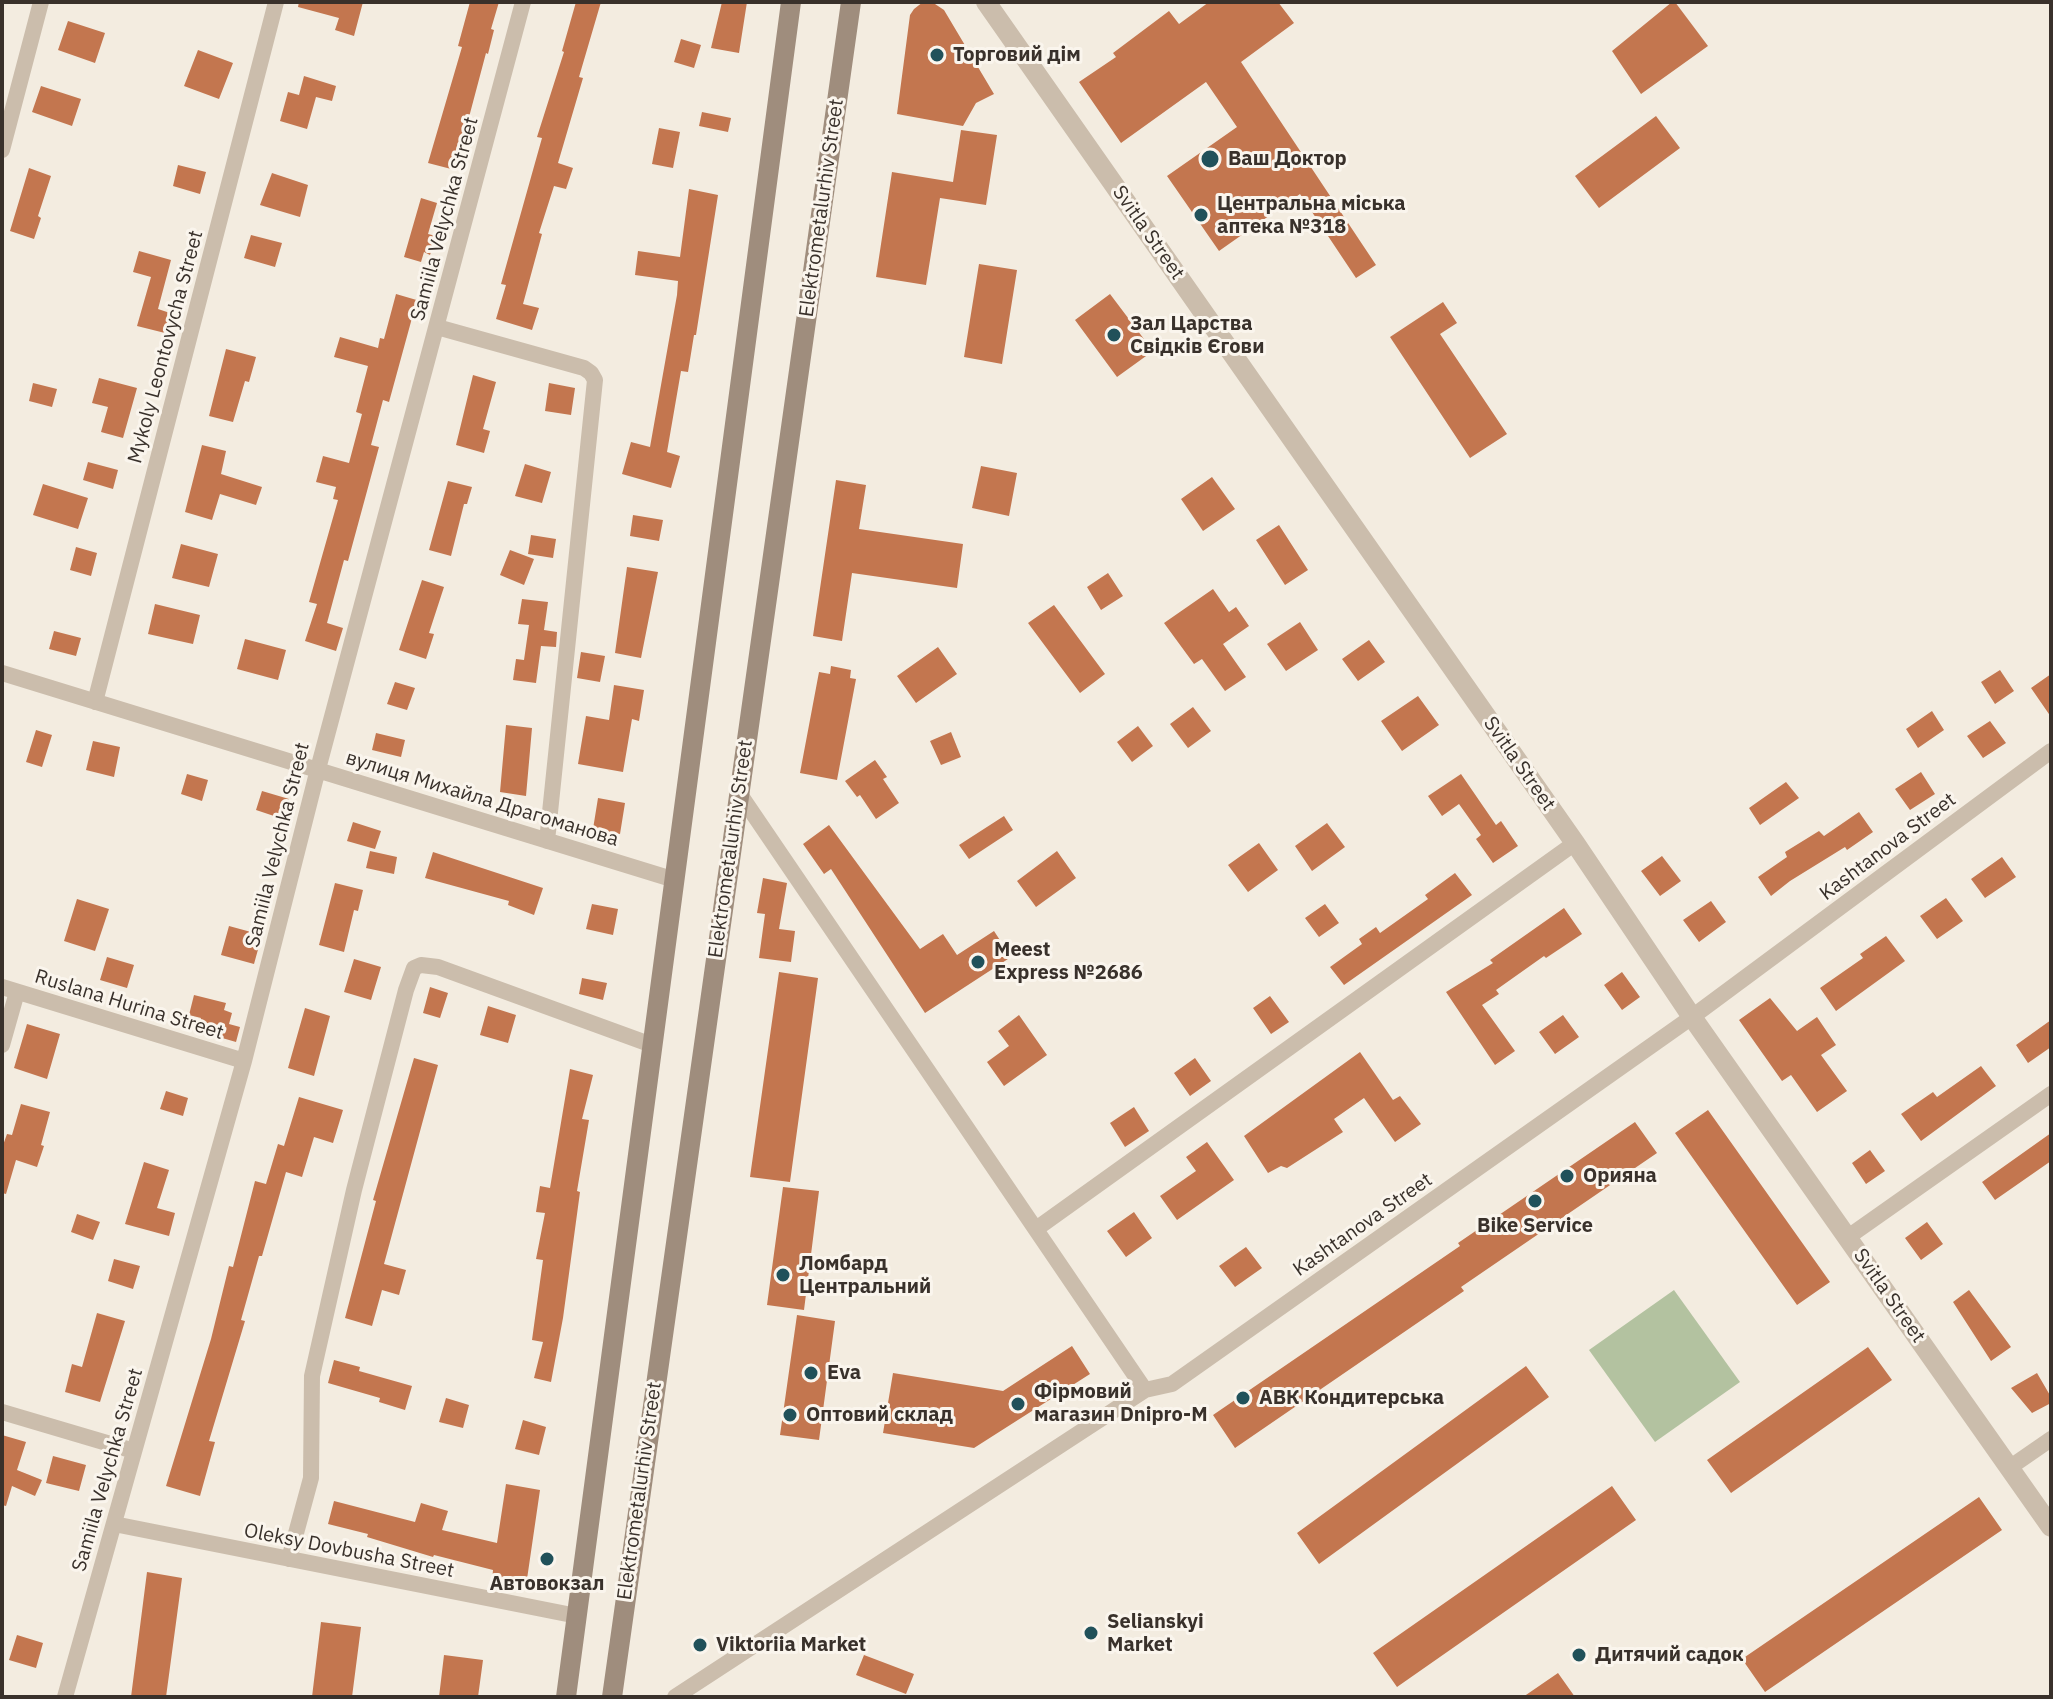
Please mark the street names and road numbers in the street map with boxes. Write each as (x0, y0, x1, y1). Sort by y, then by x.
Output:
street label: Elektrometalurhiv Street (795, 97, 849, 319)
street label: Samiila Velychka Street (406, 114, 484, 324)
street label: Svitla Street (1107, 181, 1189, 285)
street label: Mykoly Leontovycha Street (123, 228, 209, 466)
street label: Svitla Street (1478, 712, 1560, 816)
street label: Elektrometalurhiv Street (704, 738, 758, 960)
street label: Samiila Velychka Street (241, 740, 315, 950)
street label: вулиця Михайла Драгоманова (343, 746, 621, 852)
street label: Kashtanova Street (1815, 788, 1961, 906)
street label: Ruslana Hurina Street (32, 965, 226, 1045)
street label: Kashtanova Street (1289, 1168, 1437, 1282)
street label: Svitla Street (1848, 1244, 1930, 1348)
street label: Samiila Velychka Street (67, 1366, 149, 1574)
street label: Elektrometalurhiv Street (613, 1380, 667, 1602)
street label: Oleksy Dovbusha Street (242, 1519, 456, 1583)

